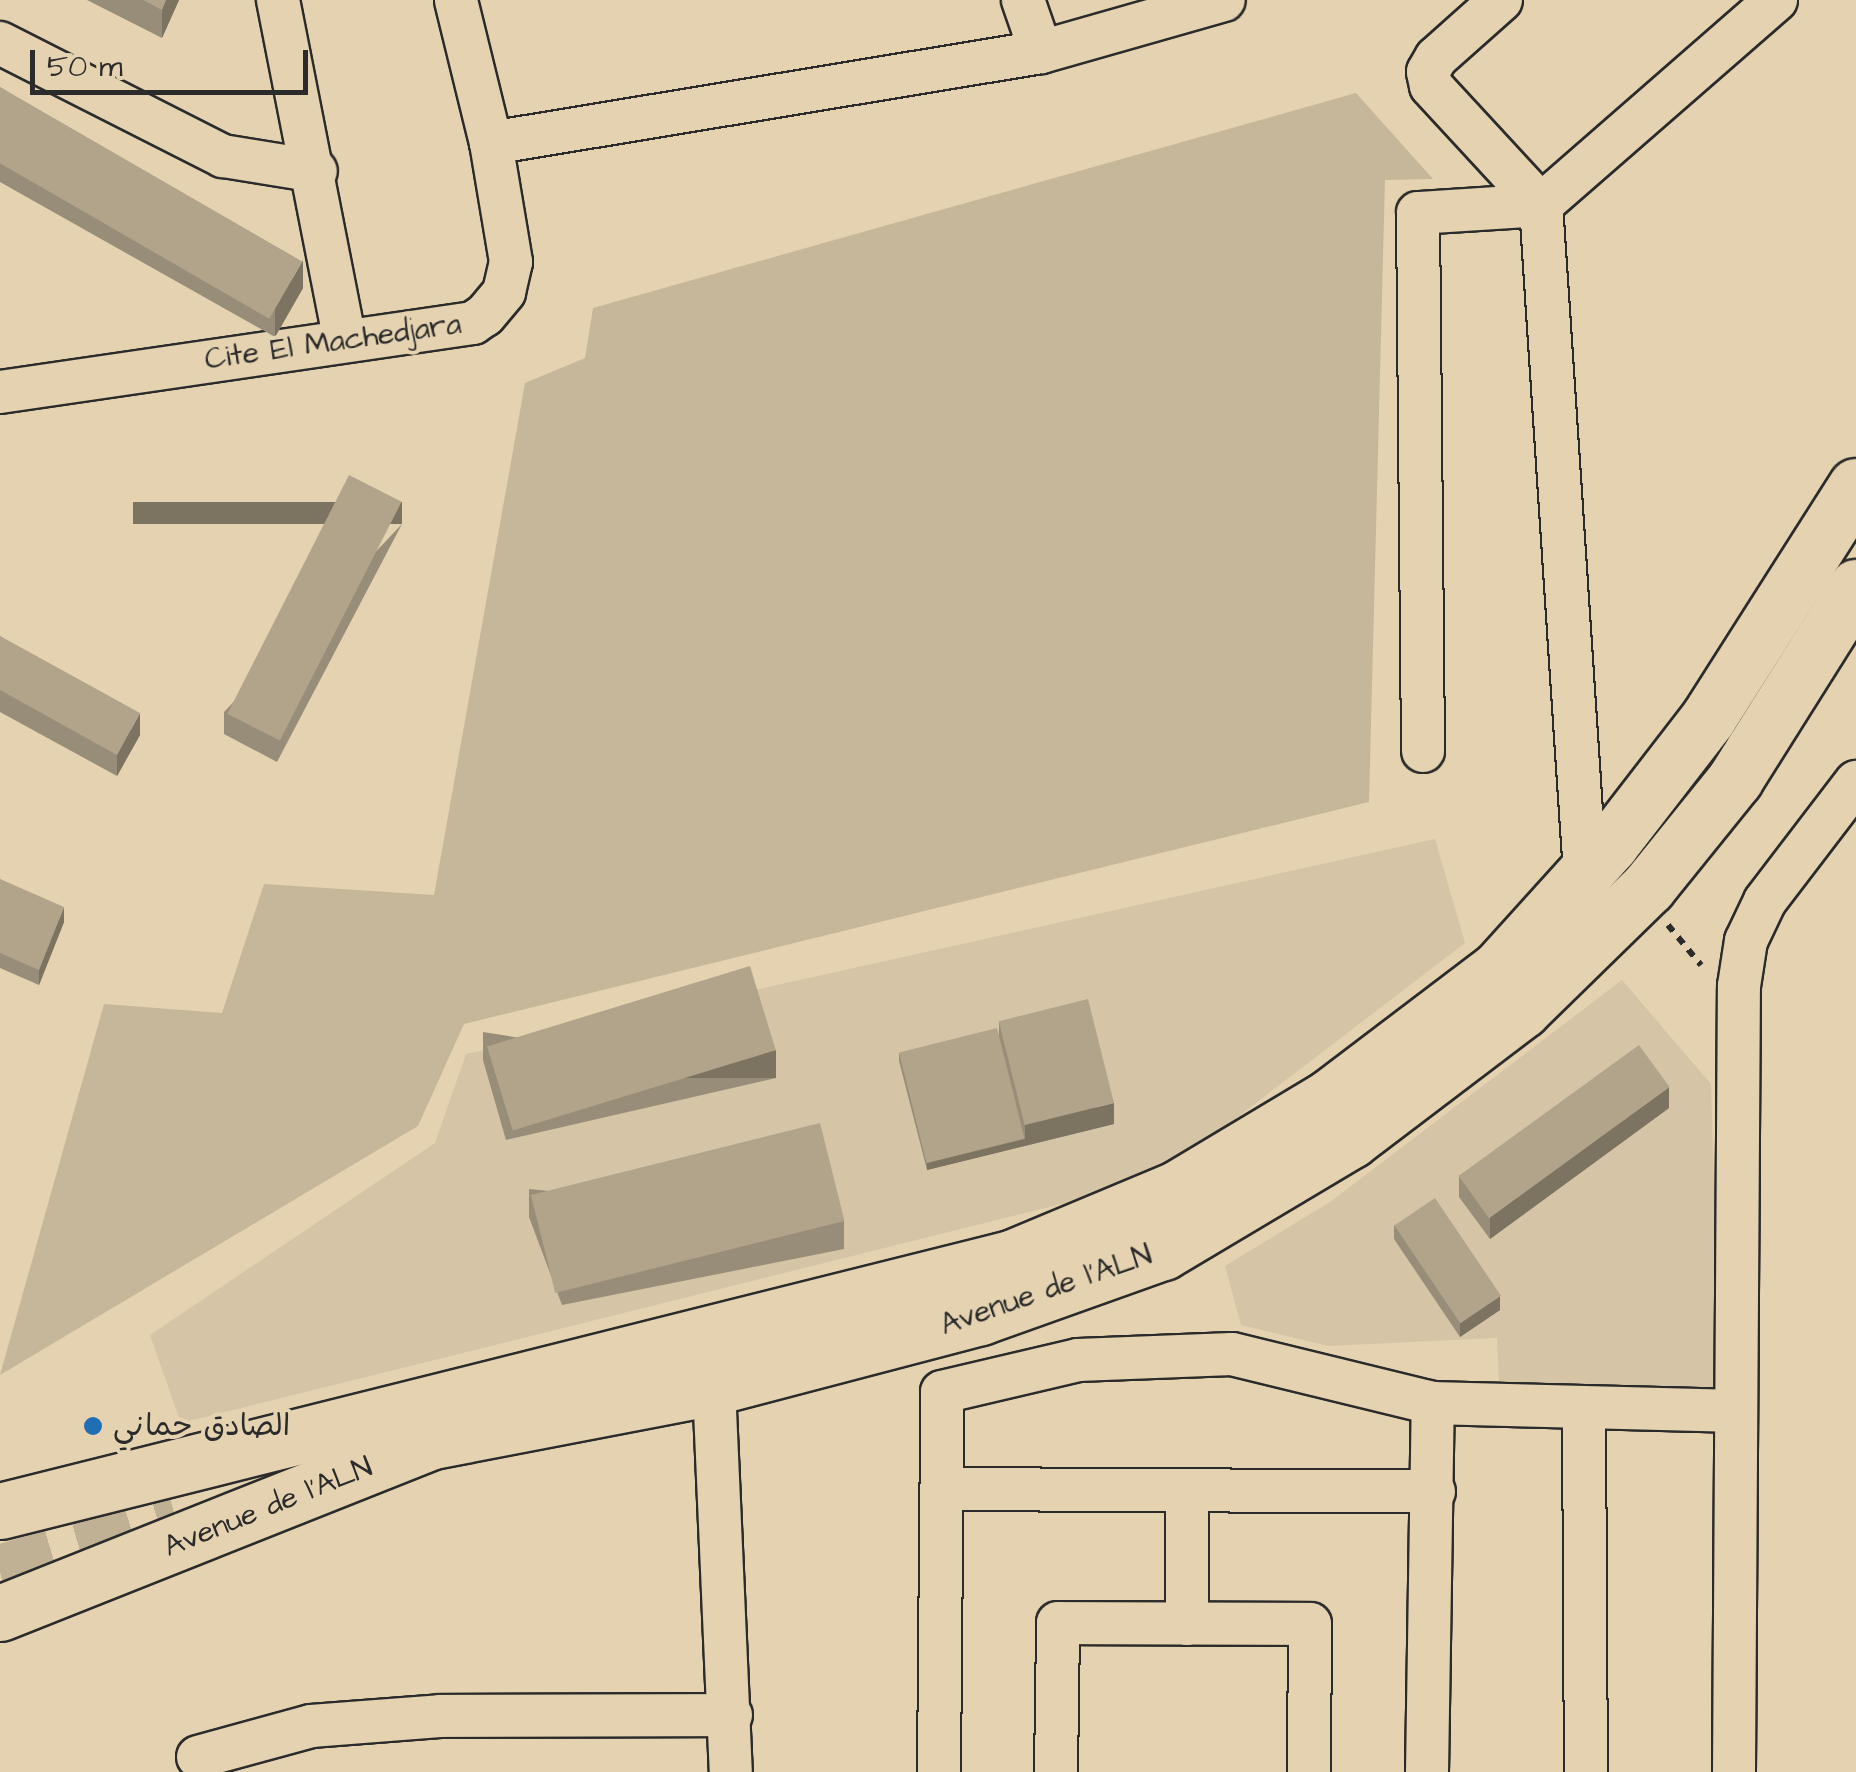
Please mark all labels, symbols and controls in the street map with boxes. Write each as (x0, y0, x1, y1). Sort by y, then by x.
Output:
scale bar (35, 30, 312, 92)
text: 50 m (47, 46, 123, 88)
street label: Cite El Machedjara (202, 306, 464, 378)
street label: Avenue de l'ALN (935, 1237, 1157, 1343)
place label: الصادق حماني (113, 1408, 290, 1444)
marker: الصادق حماني (82, 1415, 104, 1437)
street label: Avenue de l'ALN (159, 1449, 377, 1565)

